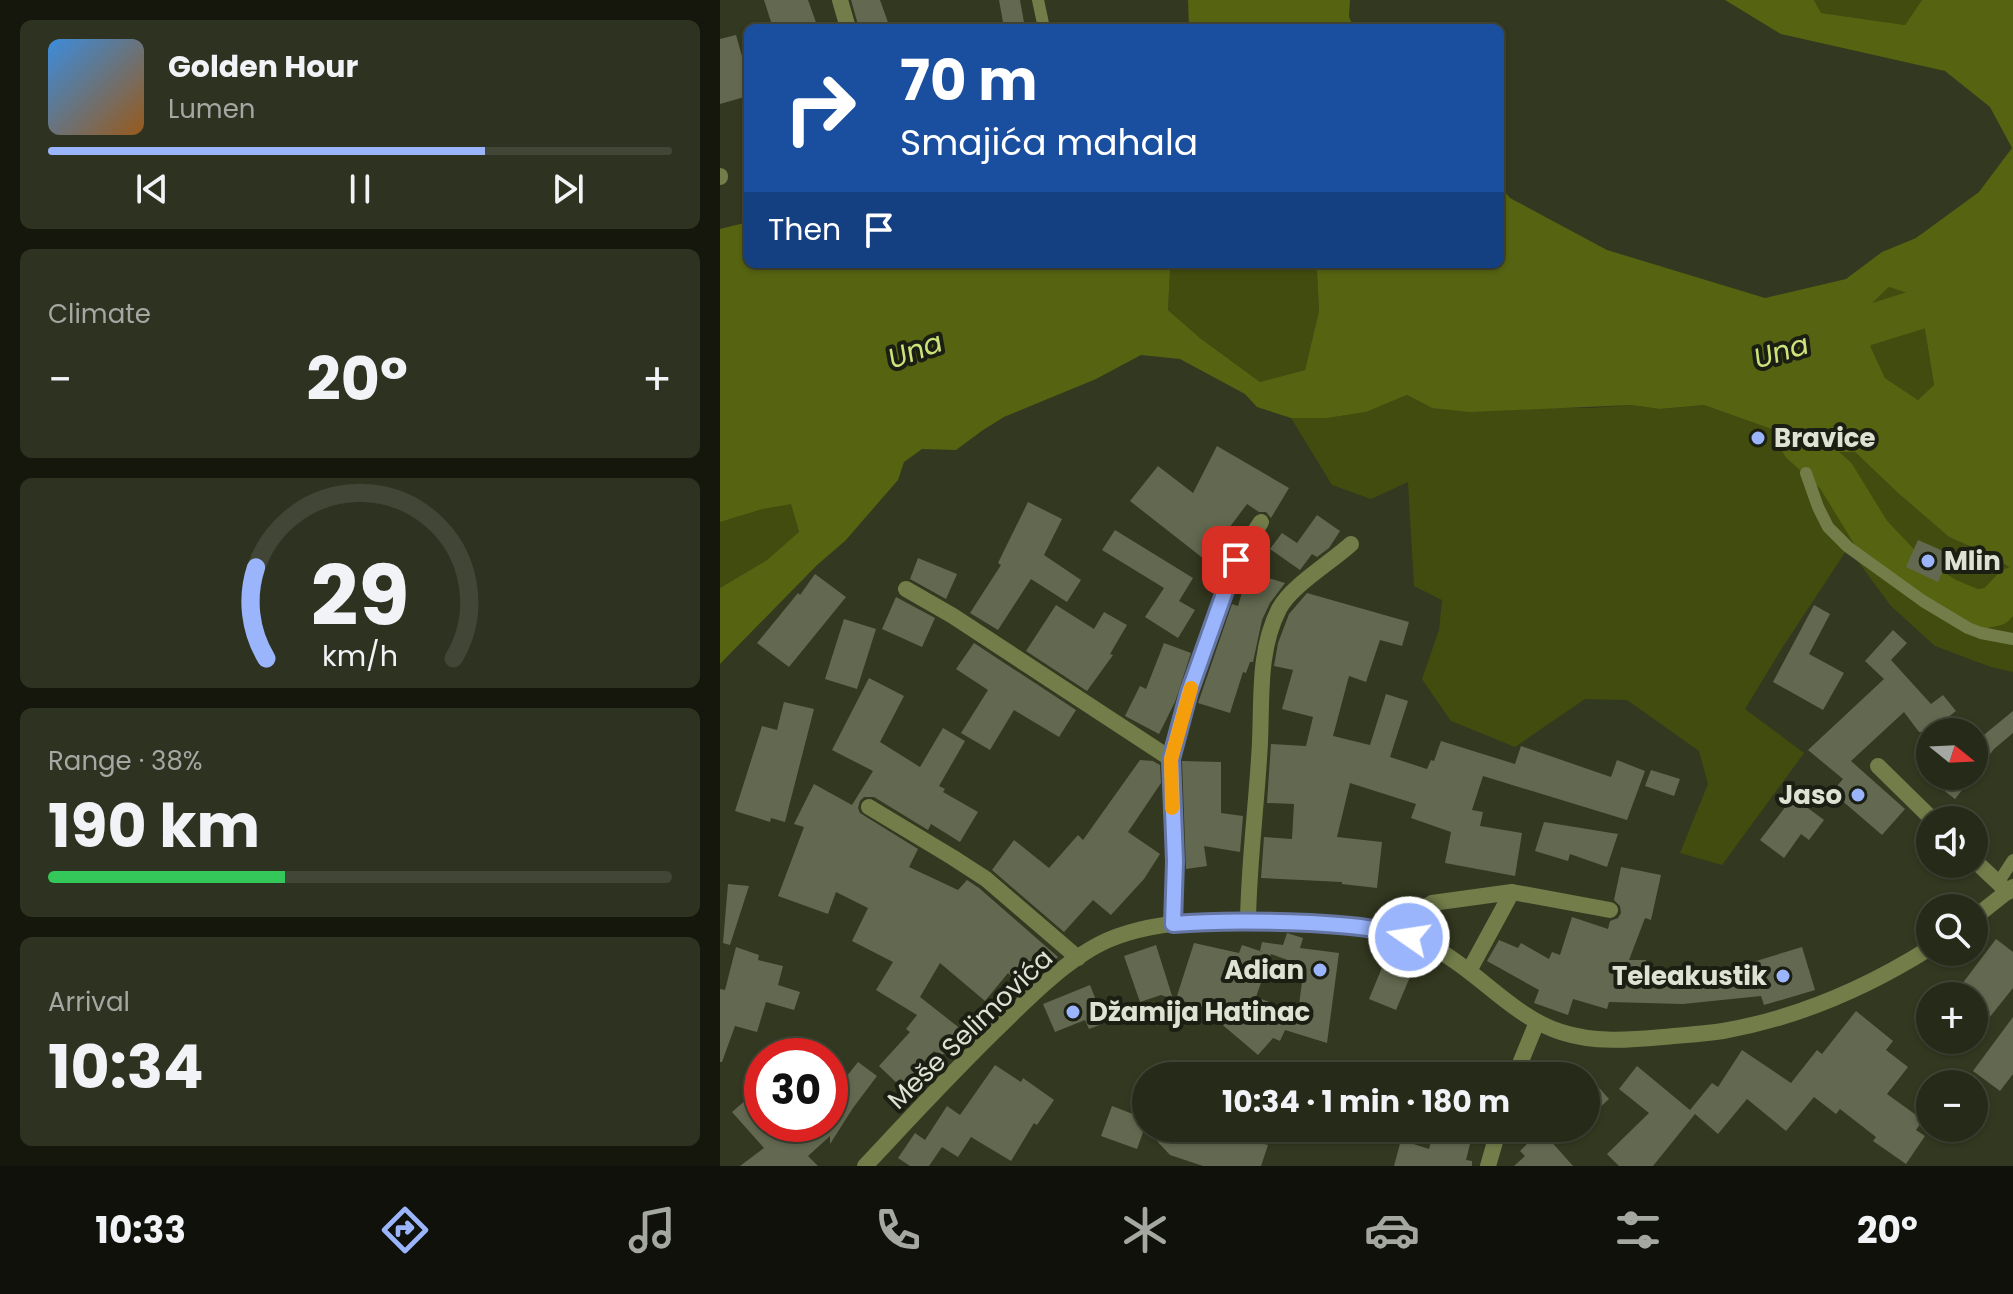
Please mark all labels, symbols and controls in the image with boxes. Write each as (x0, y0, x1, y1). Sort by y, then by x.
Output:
text: 70 m (900, 41, 1038, 120)
text: Golden Hour (168, 45, 358, 88)
icon: right (768, 56, 872, 160)
text: Lumen (168, 91, 255, 127)
text: Smajića mahala (900, 117, 1198, 168)
icon: previous (130, 167, 174, 211)
icon: pause (338, 167, 382, 211)
icon: next (546, 167, 590, 211)
text: Then (768, 208, 841, 251)
icon: arrive (857, 208, 901, 252)
text: Climate (48, 296, 151, 332)
water label: Una (882, 323, 948, 378)
water label: Una (1749, 325, 1814, 378)
text: 20° (307, 337, 408, 421)
text: − (48, 349, 72, 410)
text: + (642, 349, 672, 410)
place label: Bravice (1774, 420, 1876, 456)
marker: Bravice (1749, 429, 1767, 447)
pin (1202, 526, 1270, 594)
text: 29 (311, 538, 409, 654)
icon: arrive (1214, 538, 1258, 582)
place label: Mlin (1944, 543, 2001, 579)
marker: Mlin (1919, 552, 1937, 570)
text: km/h (322, 636, 398, 676)
north arrow (1916, 718, 1988, 790)
map controls (1916, 718, 1988, 1142)
text: Range · 38% (48, 743, 203, 779)
place label: Jaso (1778, 777, 1842, 813)
text: 190 km (48, 784, 260, 868)
marker: Jaso (1849, 786, 1867, 804)
button: sound (1916, 806, 1988, 878)
button: search (1916, 894, 1988, 966)
position arrow (1367, 895, 1451, 979)
street label: Meše Selimovića (879, 941, 1061, 1117)
place label: Adian (1224, 952, 1304, 988)
place label: Teleakustik (1612, 958, 1767, 994)
marker: Adian (1311, 961, 1329, 979)
marker: Teleakustik (1774, 967, 1792, 985)
button: + (1916, 982, 1988, 1054)
text: Arrival (48, 984, 130, 1020)
place label: Džamija Hatinac (1089, 994, 1310, 1030)
marker: Džamija Hatinac (1064, 1003, 1082, 1021)
text: 10:34 (48, 1025, 204, 1109)
speed limit sign: 30 (744, 1038, 848, 1142)
button: − (1916, 1070, 1988, 1142)
text: 10:34 · 1 min · 180 m (1222, 1080, 1510, 1123)
icon: directions (377, 1202, 433, 1258)
icon: music (624, 1202, 680, 1258)
icon: phone (870, 1202, 926, 1258)
icon: climate (1117, 1202, 1173, 1258)
icon: car (1364, 1202, 1420, 1258)
icon: filters (1610, 1202, 1666, 1258)
text: 10:33 (95, 1205, 186, 1256)
text: 20° (1857, 1205, 1918, 1256)

